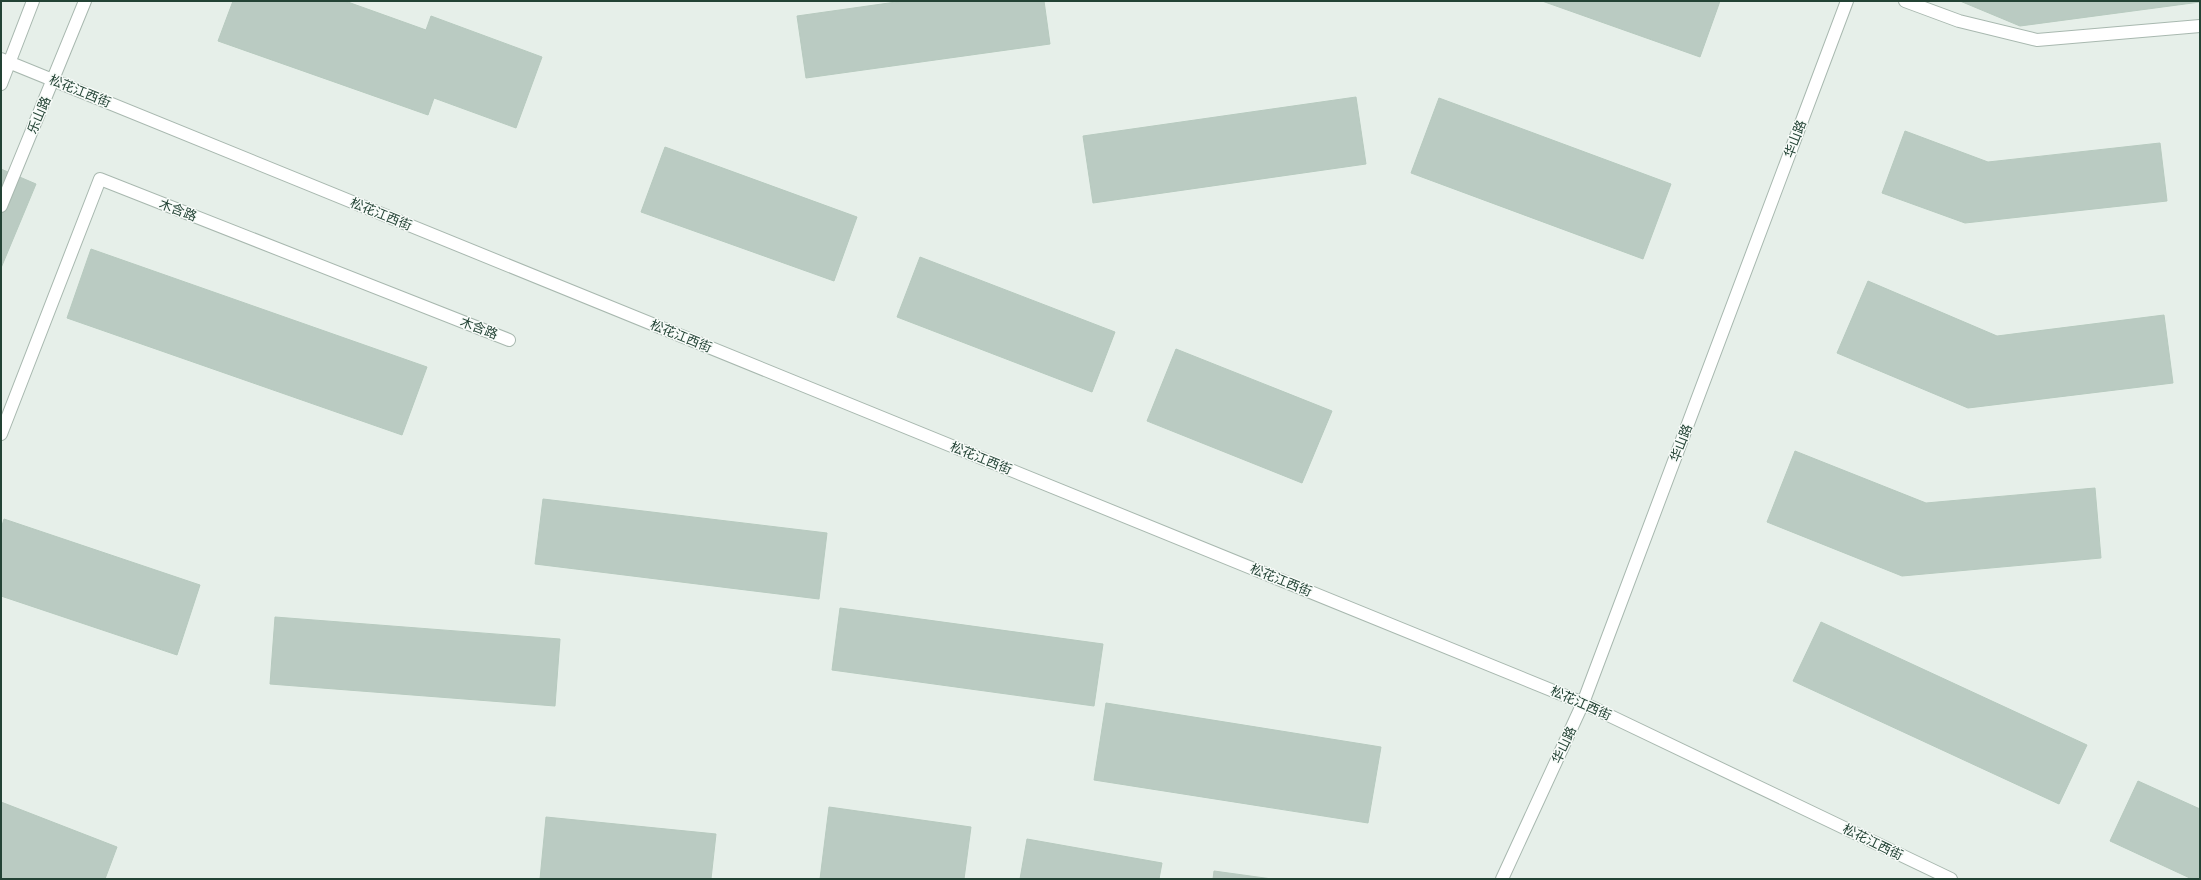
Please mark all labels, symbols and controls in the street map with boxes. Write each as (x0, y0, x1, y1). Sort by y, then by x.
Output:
street label: 松花江西街 (46, 70, 114, 112)
street label: 乐山路 (23, 93, 55, 137)
street label: 华山路 (1779, 117, 1811, 161)
street label: 松花江西街 (347, 193, 415, 235)
street label: 木含路 (156, 194, 200, 226)
street label: 木含路 (457, 312, 501, 344)
street label: 松花江西街 (647, 315, 715, 357)
street label: 华山路 (1665, 421, 1697, 465)
street label: 松花江西街 (947, 437, 1015, 479)
street label: 松花江西街 (1247, 559, 1315, 601)
street label: 松花江西街 (1547, 681, 1615, 725)
street label: 华山路 (1547, 723, 1581, 767)
street label: 松花江西街 (1840, 819, 1906, 865)

